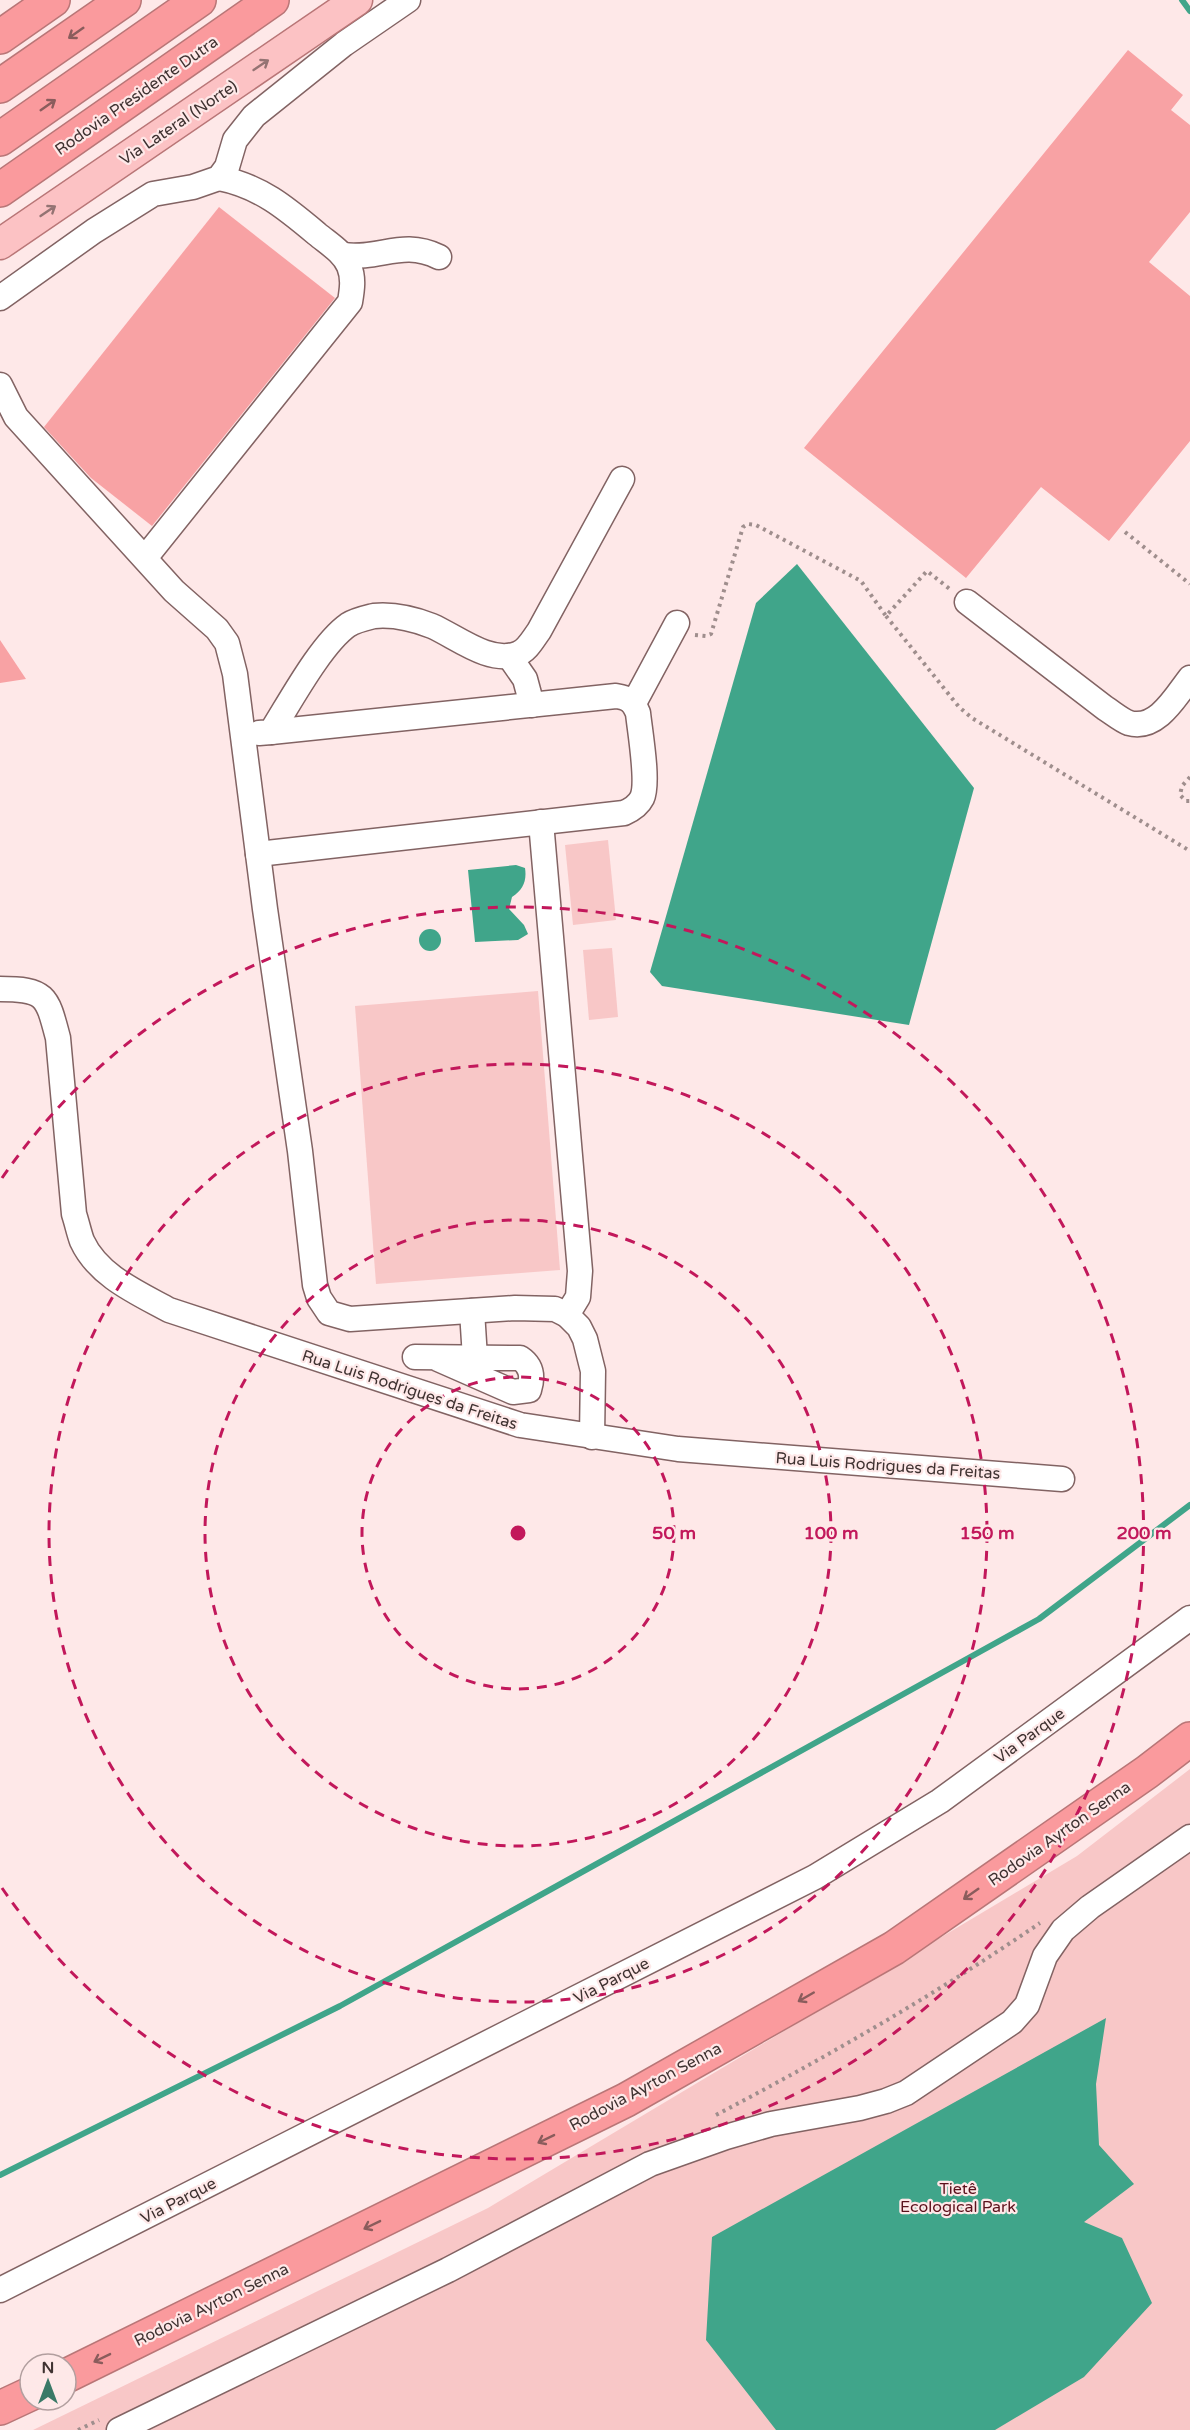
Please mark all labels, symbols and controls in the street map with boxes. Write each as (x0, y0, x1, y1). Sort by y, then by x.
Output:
one-way arrow (68, 27, 84, 39)
street label: Rodovia Presidente Dutra (51, 32, 222, 160)
one-way arrow (253, 59, 269, 71)
street label: Via Lateral (Norte) (116, 76, 241, 170)
one-way arrow (39, 99, 56, 111)
one-way arrow (40, 205, 56, 217)
street label: Rua Luis Rodrigues da Freitas (299, 1346, 520, 1434)
street label: Rua Luis Rodrigues da Freitas (775, 1448, 1001, 1484)
text: 50 m (652, 1522, 696, 1544)
text: 100 m (803, 1522, 859, 1544)
text: 150 m (959, 1522, 1015, 1544)
text: 200 m (1116, 1522, 1172, 1544)
centre of rings (508, 1523, 528, 1543)
street label: Via Parque (990, 1704, 1069, 1768)
street label: Rodovia Ayrton Senna (984, 1777, 1135, 1891)
one-way arrow (964, 1888, 980, 1900)
street label: Via Parque (570, 1953, 653, 2008)
one-way arrow (798, 1992, 815, 2004)
street label: Rodovia Ayrton Senna (566, 2038, 725, 2136)
one-way arrow (538, 2134, 556, 2145)
street label: Via Parque (137, 2173, 220, 2228)
park label: Tietê Ecological Park (900, 2179, 1016, 2217)
one-way arrow (363, 2220, 381, 2231)
street label: Rodovia Ayrton Senna (131, 2259, 292, 2351)
north arrow (18, 2352, 78, 2412)
one-way arrow (94, 2352, 112, 2364)
text: N (42, 2358, 54, 2378)

